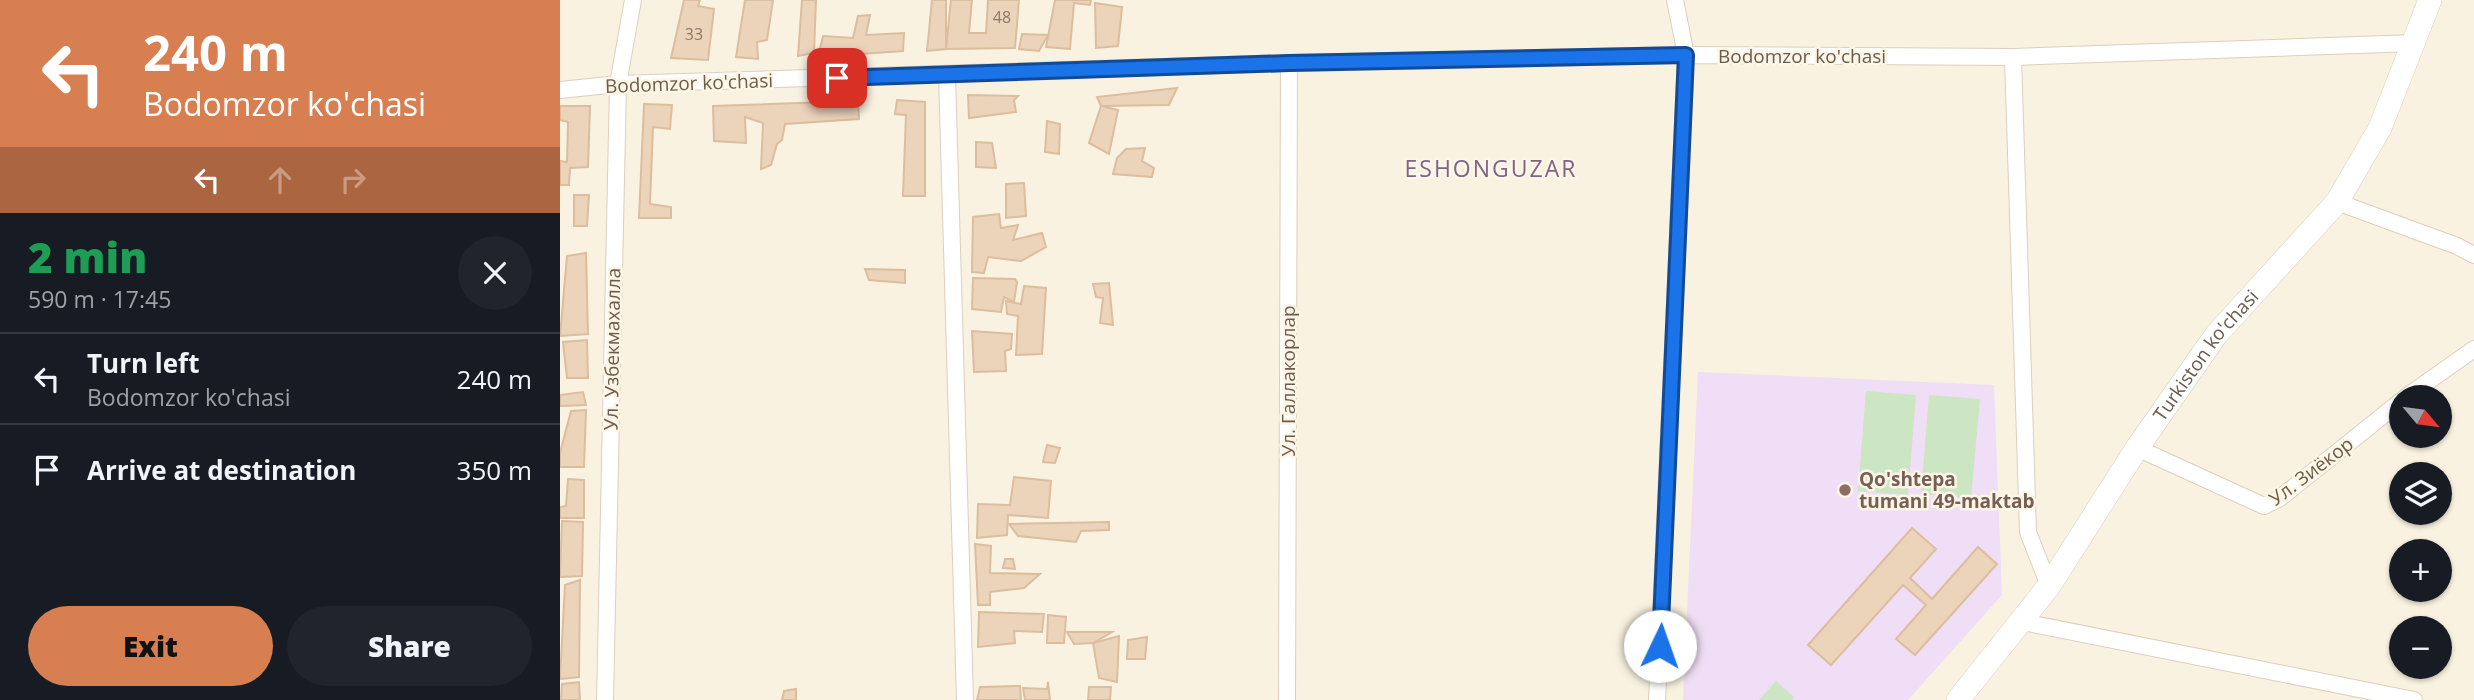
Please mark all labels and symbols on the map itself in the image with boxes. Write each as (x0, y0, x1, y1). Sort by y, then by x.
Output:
house number: 48 (993, 6, 1011, 28)
house number: 33 (685, 23, 703, 45)
street label: Bodomzor ko'chasi (1718, 43, 1886, 69)
pin (807, 48, 867, 108)
street label: Bodomzor ko'chasi (605, 67, 773, 99)
district label: ESHONGUZAR (1405, 152, 1577, 184)
street label: Ул. Узбекмахалла (598, 268, 626, 430)
street label: Turkiston ko'chasi (2147, 284, 2264, 426)
street label: Ул. Галлакорлар (1275, 305, 1301, 457)
north arrow (2389, 385, 2452, 448)
street label: Ул. Зиёкор (2264, 431, 2358, 511)
place label: Qo'shtepa tumani 49-maktab (1859, 466, 2035, 514)
marker: Qo'shtepa tumani 49-maktab (1837, 482, 1853, 498)
position arrow (1623, 609, 1697, 683)

